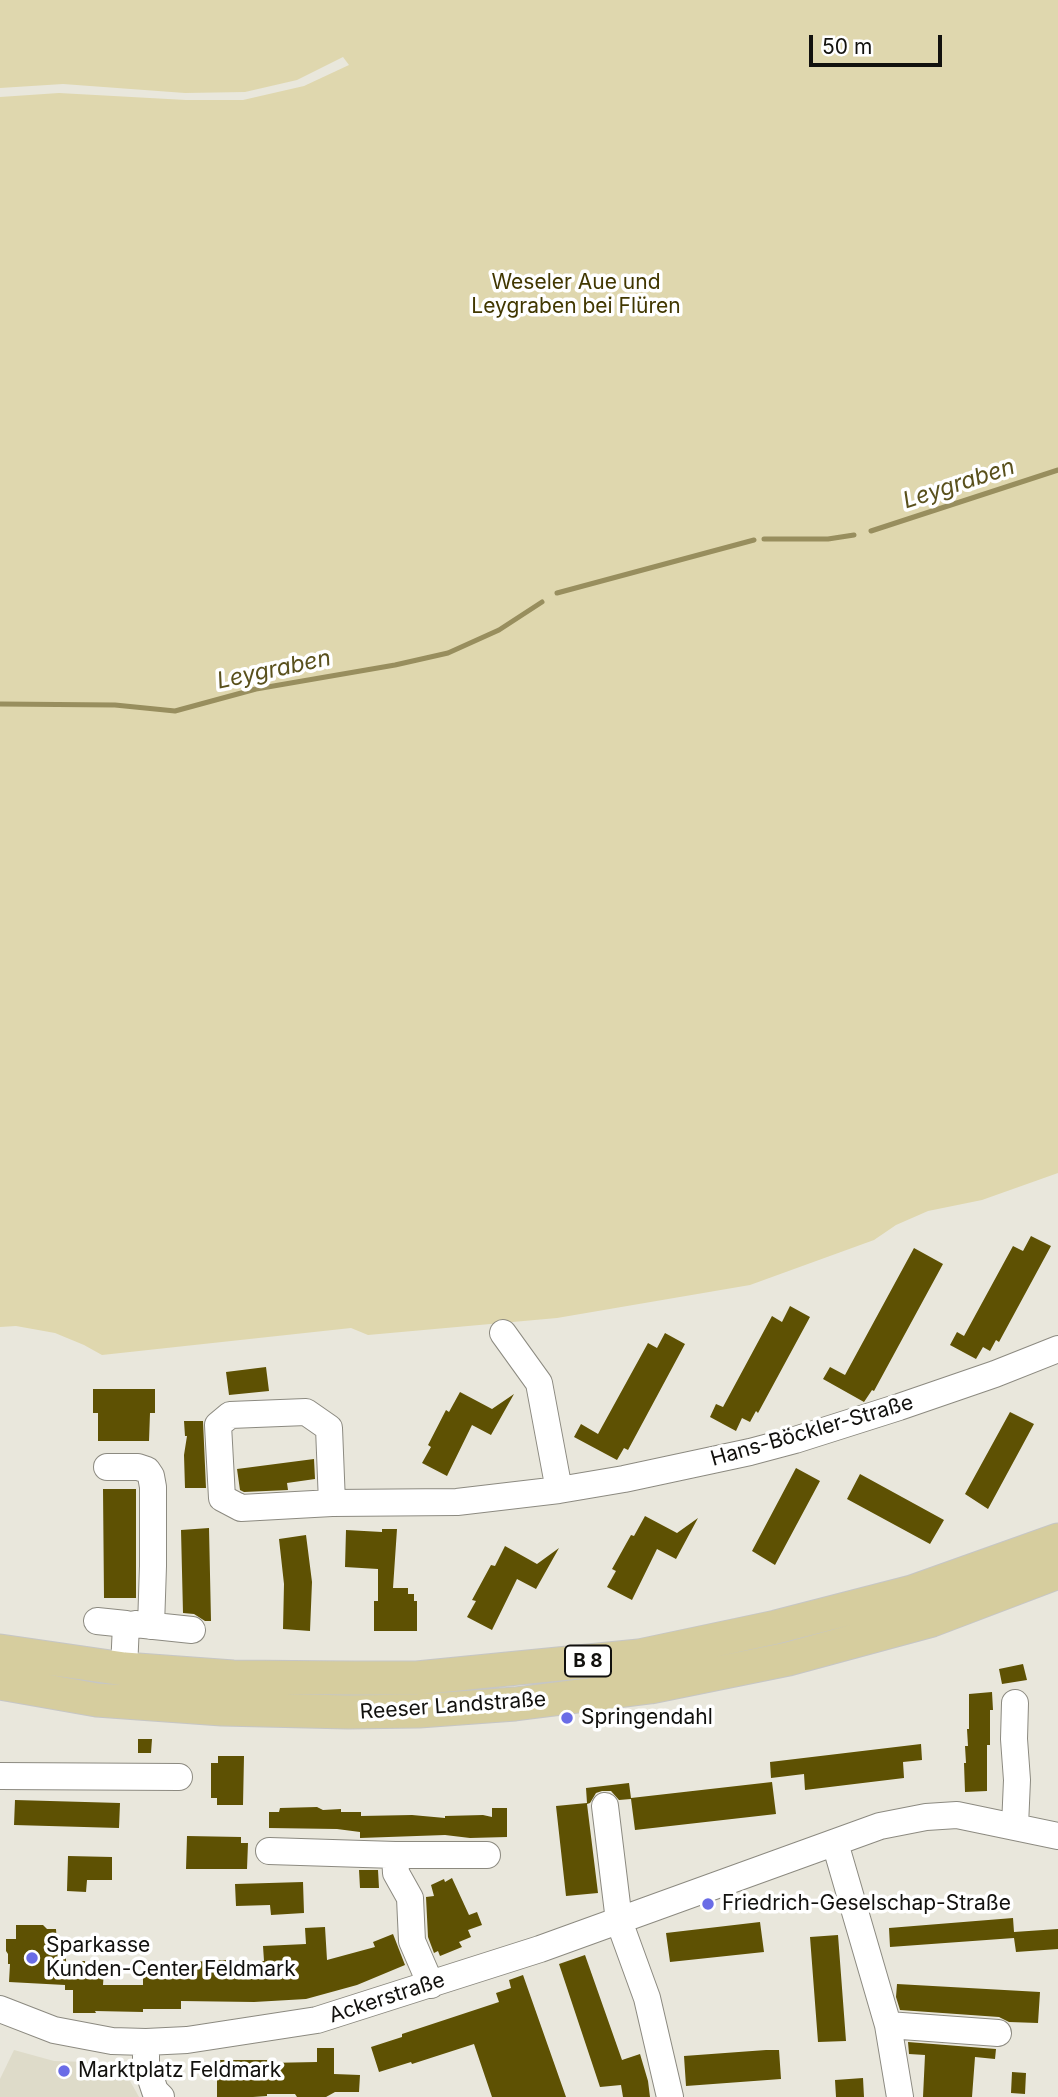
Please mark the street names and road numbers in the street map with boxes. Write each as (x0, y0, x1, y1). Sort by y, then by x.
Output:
street label: Hans-Böckler-Straße (708, 1390, 916, 1472)
road number: B 8 (565, 1646, 611, 1676)
street label: Reeser Landstraße (359, 1687, 547, 1725)
street label: Ackerstraße (326, 1967, 448, 2029)

